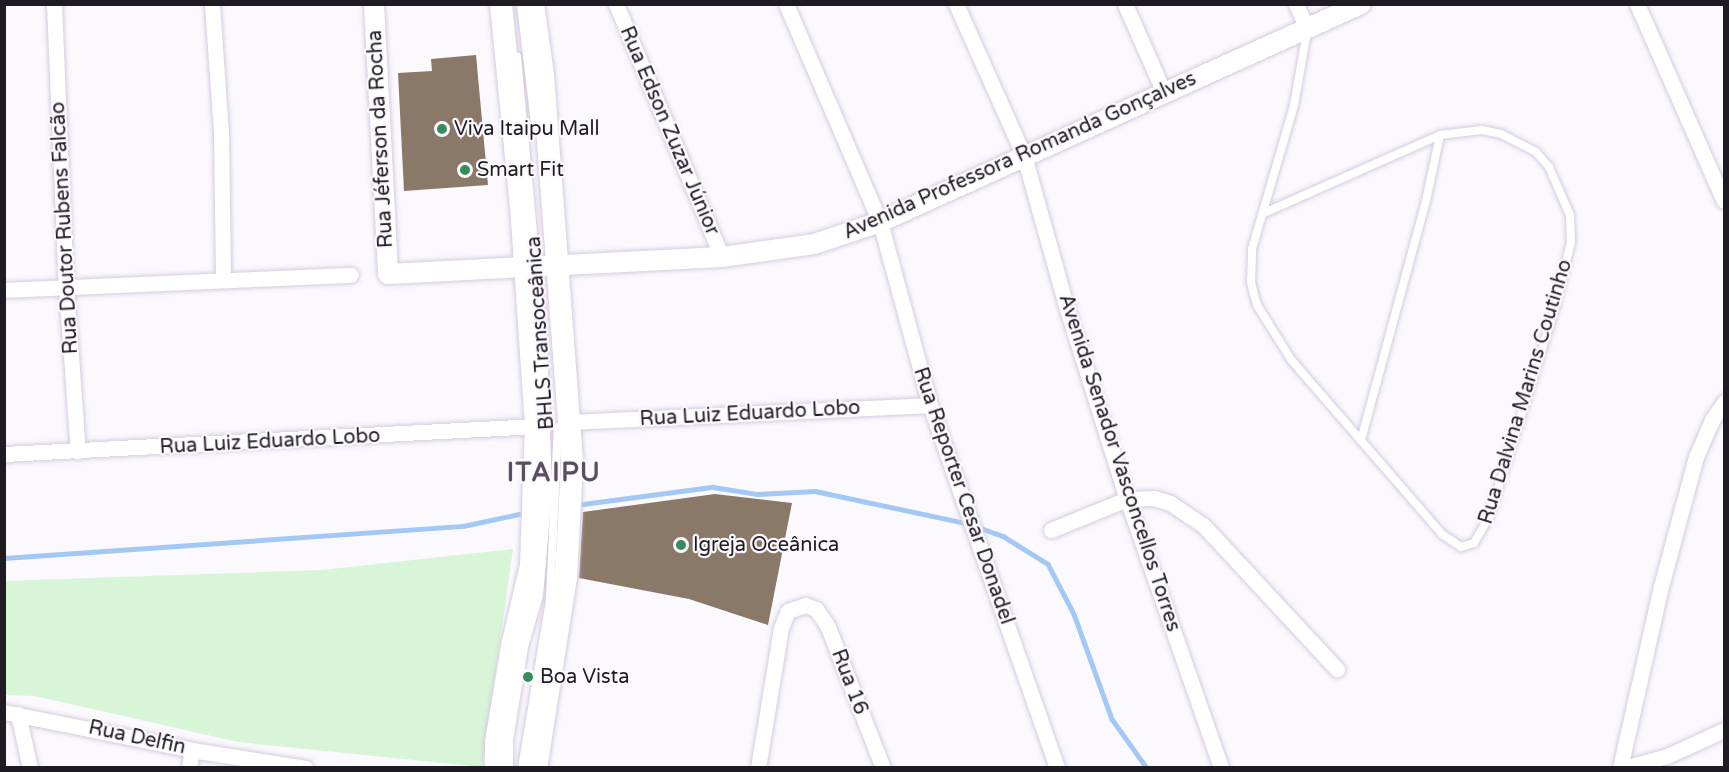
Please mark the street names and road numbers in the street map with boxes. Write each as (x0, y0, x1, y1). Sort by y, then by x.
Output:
street label: Rua Edson Zuzar Júnior (614, 23, 724, 239)
street label: Rua Jéferson da Rocha (363, 29, 399, 249)
street label: Avenida Professora Romanda Gonçalves (840, 67, 1200, 245)
street label: Rua Doutor Rubens Falcão (46, 101, 84, 355)
street label: BHLS Transoceânica (522, 235, 560, 431)
street label: Rua Dalvina Marins Coutinho (1474, 257, 1578, 527)
street label: Avenida Senador Vasconcellos Torres (1053, 291, 1185, 635)
street label: Rua Reporter Cesar Donadel (908, 364, 1018, 628)
street label: Rua Luiz Eduardo Lobo (639, 396, 861, 432)
street label: Rua Luiz Eduardo Lobo (159, 424, 381, 460)
street label: Rua 16 (826, 646, 872, 718)
street label: Rua Delfin (86, 716, 188, 760)

